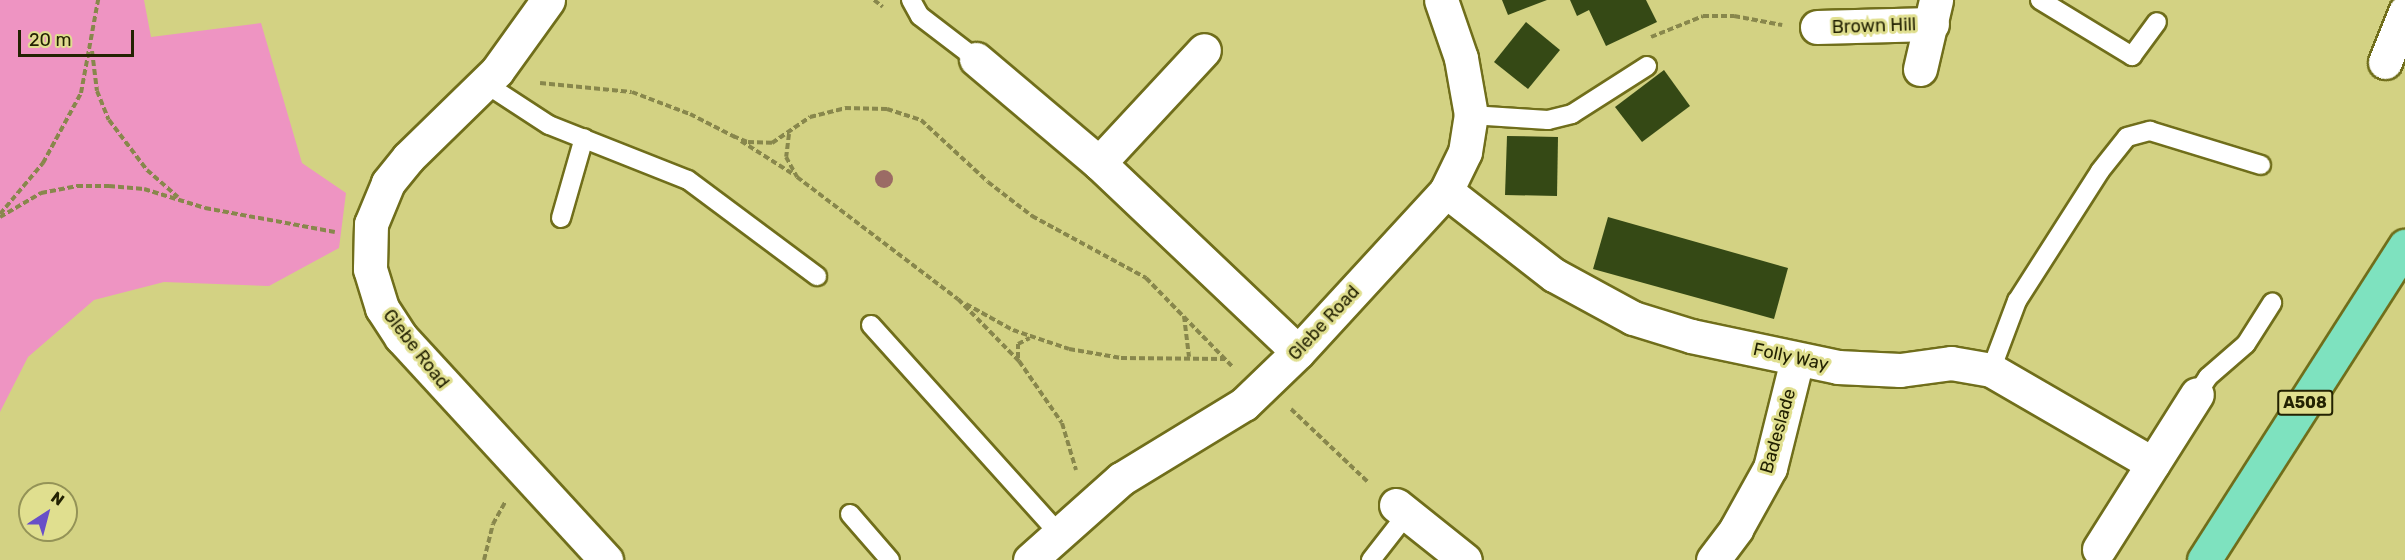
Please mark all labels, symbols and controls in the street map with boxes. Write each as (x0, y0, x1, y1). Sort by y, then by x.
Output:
street label: Brown Hill (1831, 14, 1917, 38)
scale bar (21, 18, 136, 56)
text: 20 m (29, 29, 71, 51)
street label: Glebe Road (1284, 281, 1364, 365)
street label: Glebe Road (378, 305, 454, 393)
street label: Folly Way (1751, 338, 1831, 376)
street label: Badeslade (1756, 386, 1800, 476)
road number: A508 (2276, 390, 2334, 416)
north arrow (18, 482, 78, 542)
text: N (47, 488, 68, 510)

